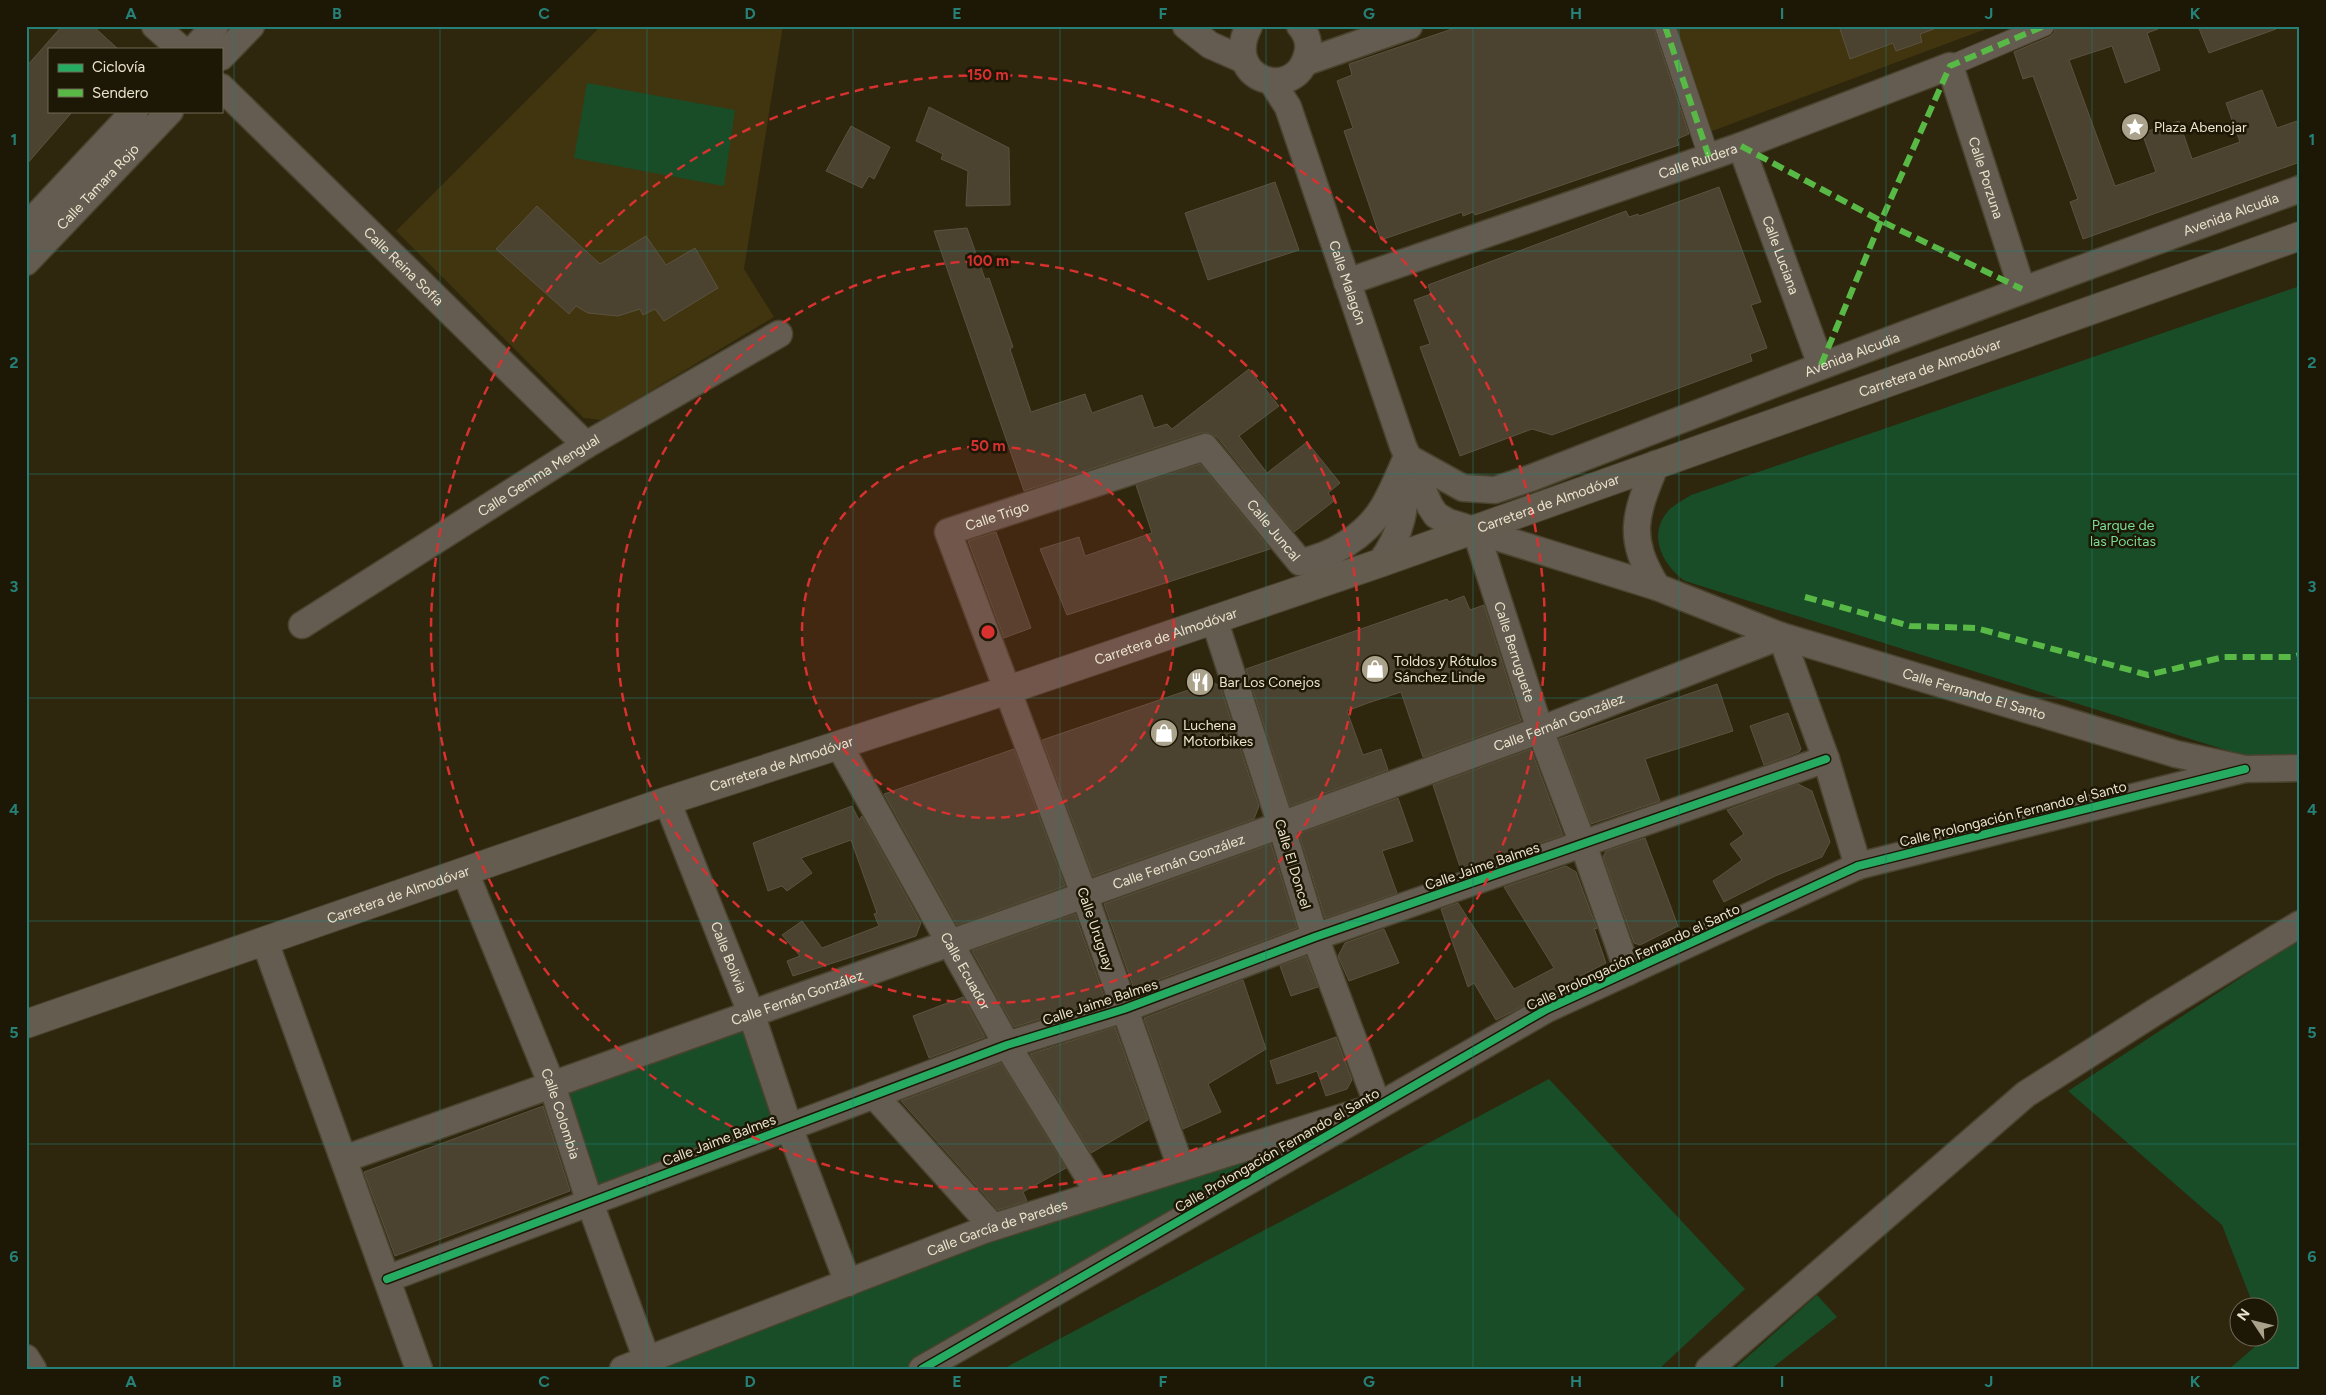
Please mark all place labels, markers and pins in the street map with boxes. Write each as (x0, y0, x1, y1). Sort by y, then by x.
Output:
place icon: Plaza Abenojar (2120, 112, 2150, 142)
place label: Plaza Abenojar (2154, 119, 2247, 136)
centre of rings (979, 623, 997, 641)
place label: Toldos y Rótulos Sánchez Linde (1394, 653, 1497, 686)
shop icon: Toldos y Rótulos Sánchez Linde (1360, 654, 1390, 684)
restaurant icon: Bar Los Conejos (1185, 667, 1215, 697)
place label: Bar Los Conejos (1219, 674, 1320, 691)
place label: Luchena Motorbikes (1183, 717, 1253, 750)
shop icon: Luchena Motorbikes (1149, 718, 1179, 748)

